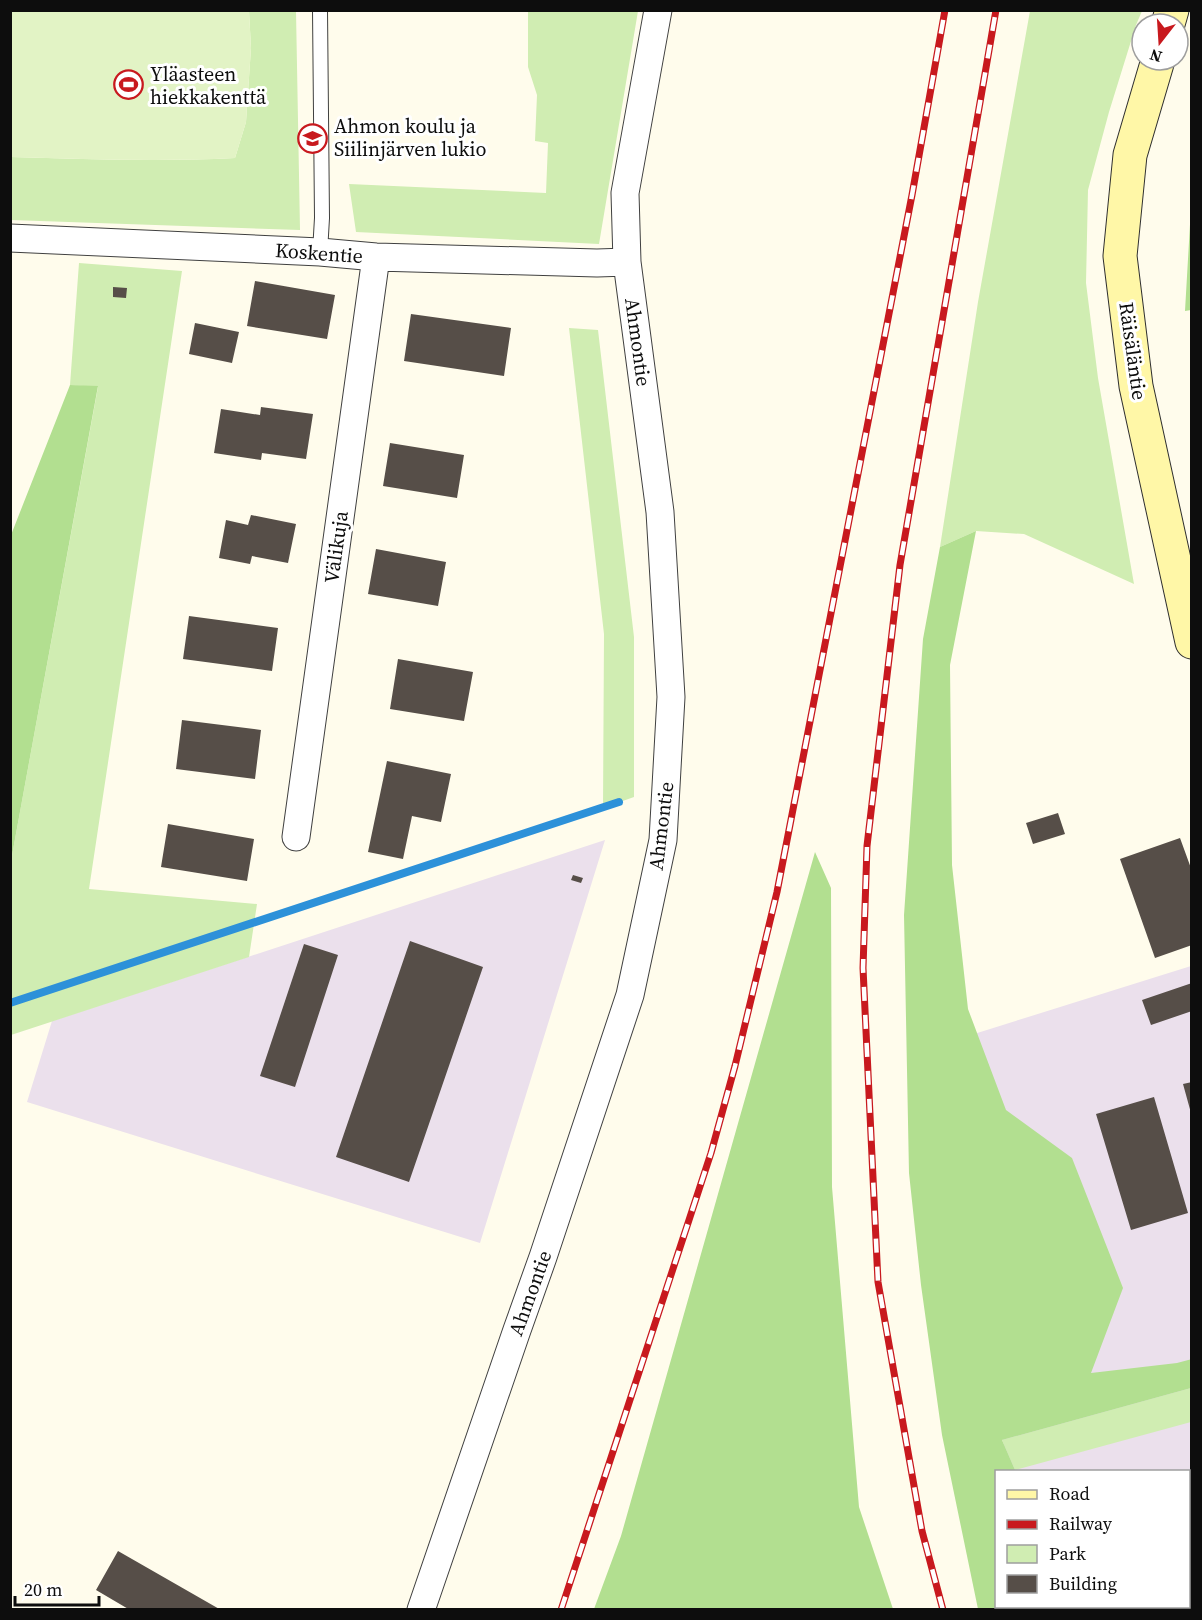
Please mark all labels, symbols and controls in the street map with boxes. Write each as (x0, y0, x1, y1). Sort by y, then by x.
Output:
north arrow (1130, 12, 1190, 72)
text: N (1146, 44, 1164, 69)
place label: Yläasteen hiekkakenttä (150, 60, 267, 111)
sports icon: Yläasteen hiekkakenttä (113, 69, 145, 101)
place label: Ahmon koulu ja Siilinjärven lukio (334, 112, 486, 163)
school or university icon: Ahmon koulu ja Siilinjärven lukio (297, 122, 329, 154)
street label: Koskentie (274, 236, 364, 270)
street label: Ahmontie (618, 296, 658, 388)
street label: Räisäläntie (1112, 300, 1154, 402)
street label: Välikuja (317, 508, 355, 585)
street label: Ahmontie (642, 780, 680, 872)
street label: Ahmontie (502, 1246, 558, 1340)
legend (995, 1470, 1190, 1608)
text: Road (1049, 1481, 1090, 1506)
text: Railway (1049, 1511, 1113, 1536)
text: Park (1049, 1541, 1086, 1566)
scale bar (15, 1569, 99, 1607)
text: Building (1049, 1571, 1117, 1596)
text: 20 m (24, 1577, 62, 1602)

